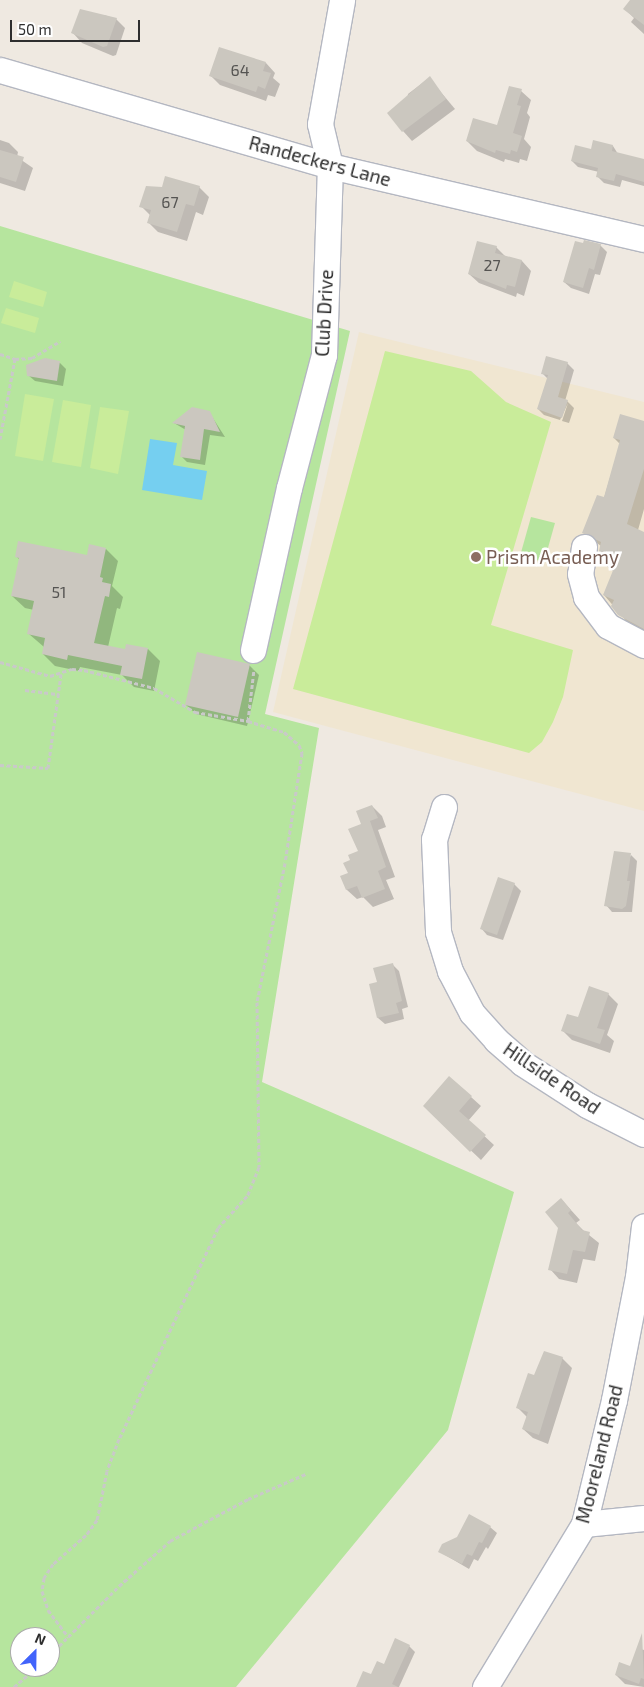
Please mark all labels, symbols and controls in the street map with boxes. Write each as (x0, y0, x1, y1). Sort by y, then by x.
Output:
scale bar (12, 10, 142, 42)
text: 50 m (18, 20, 52, 38)
house number: 64 (231, 60, 249, 80)
street label: Randeckers Lane (246, 131, 394, 191)
house number: 67 (161, 192, 179, 212)
house number: 27 (483, 255, 501, 275)
street label: Club Drive (310, 269, 338, 357)
place label: Prism Academy (486, 546, 619, 568)
marker: Prism Academy (470, 551, 482, 563)
house number: 51 (52, 582, 66, 602)
street label: Hillside Road (499, 1037, 605, 1119)
street label: Mooreland Road (571, 1382, 627, 1526)
north arrow (10, 1627, 60, 1677)
text: N (33, 1629, 49, 1648)

